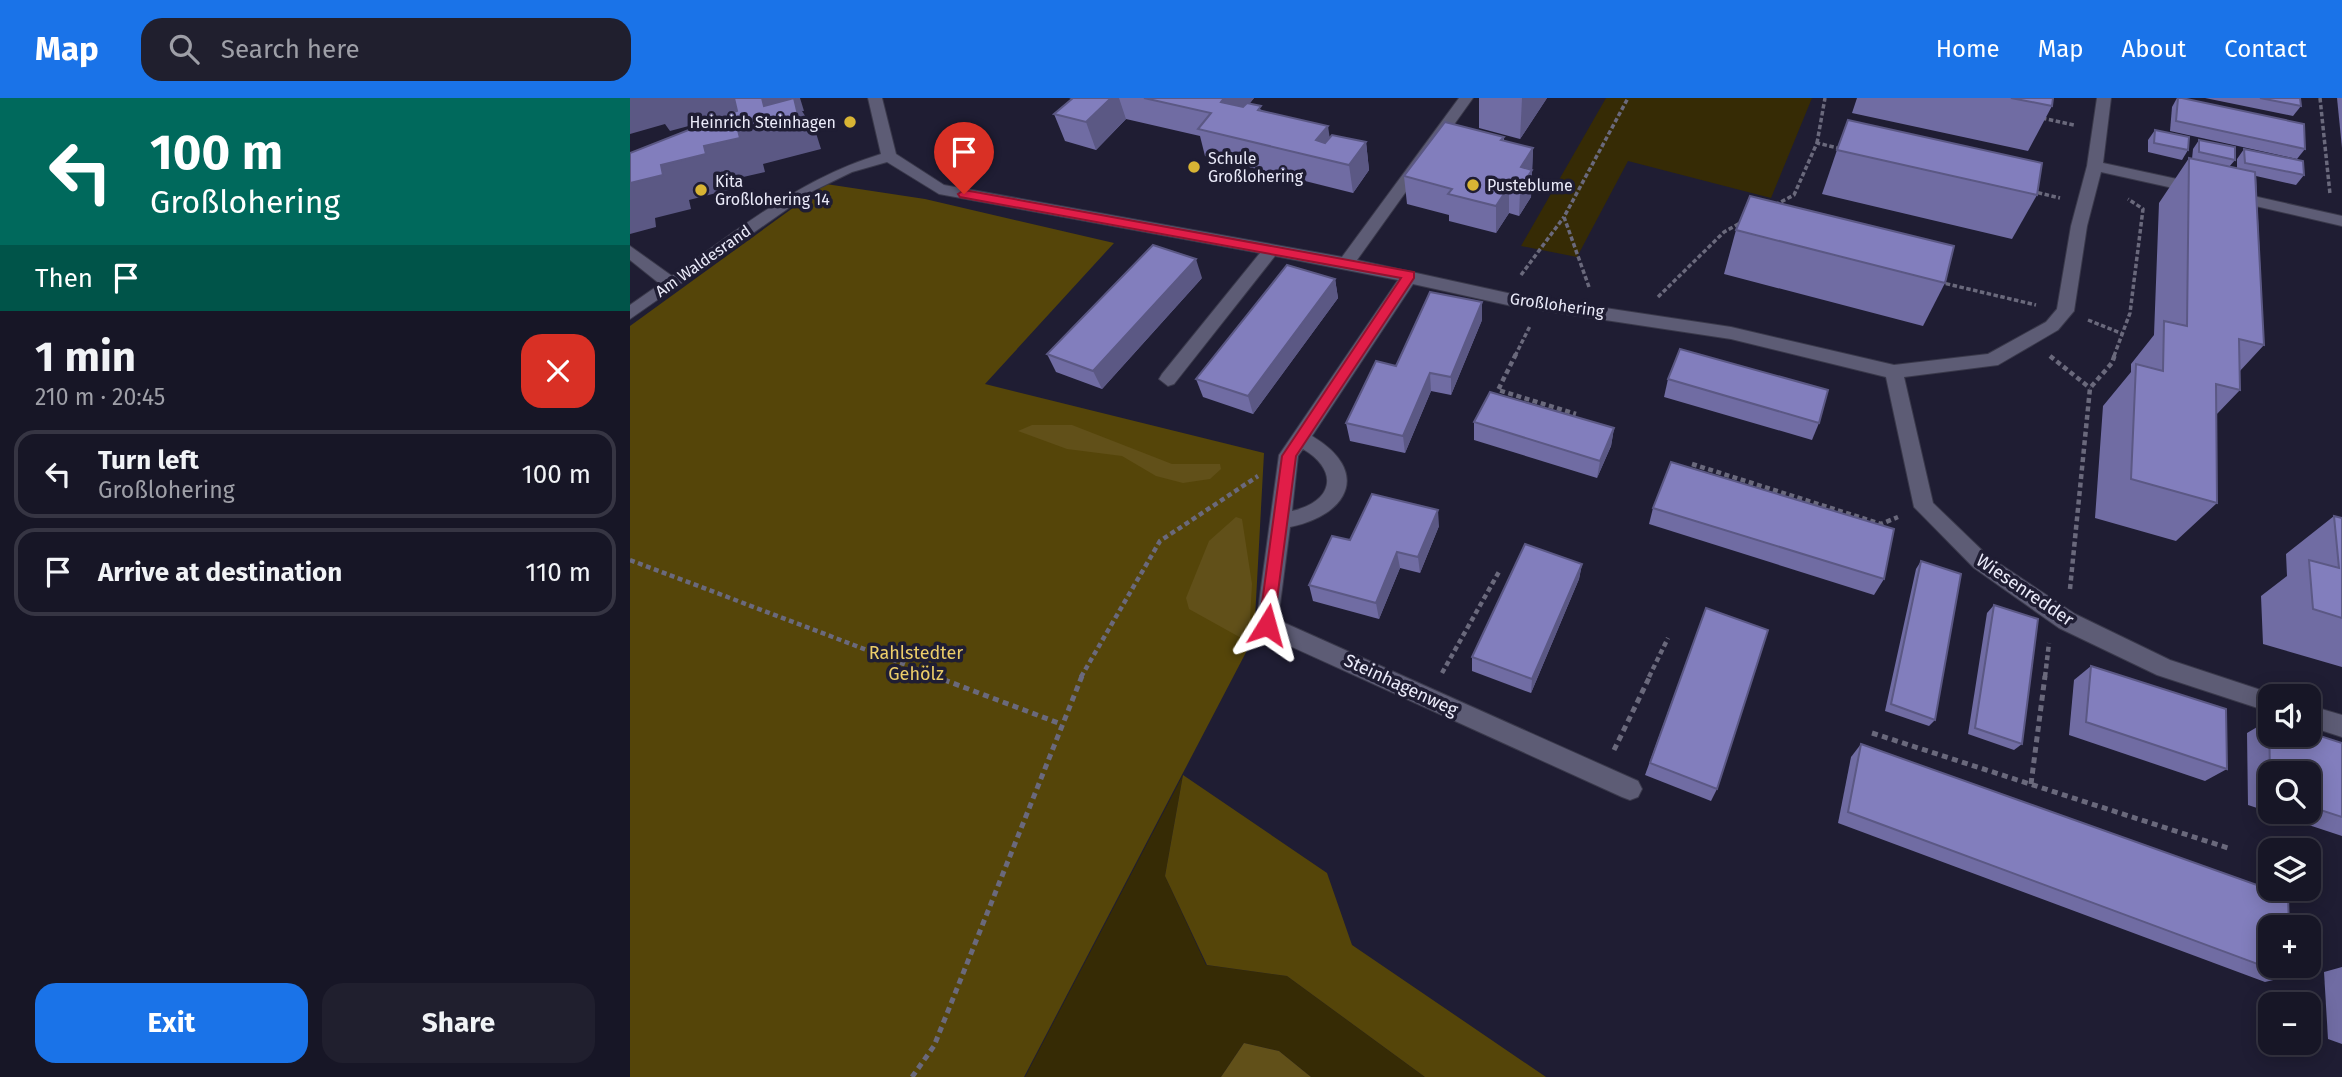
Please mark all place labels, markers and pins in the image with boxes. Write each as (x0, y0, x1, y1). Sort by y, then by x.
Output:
place label: Heinrich Steinhagen (690, 113, 836, 132)
marker: Heinrich Steinhagen (842, 114, 858, 130)
pin (934, 122, 994, 194)
place label: Schule Großlohering (1208, 149, 1304, 186)
marker: Schule Großlohering (1186, 159, 1202, 175)
place label: Kita Großlohering 14 (715, 172, 830, 209)
place label: Pusteblume (1487, 176, 1573, 195)
marker: Pusteblume (1465, 177, 1481, 193)
marker: Kita Großlohering 14 (693, 182, 709, 198)

